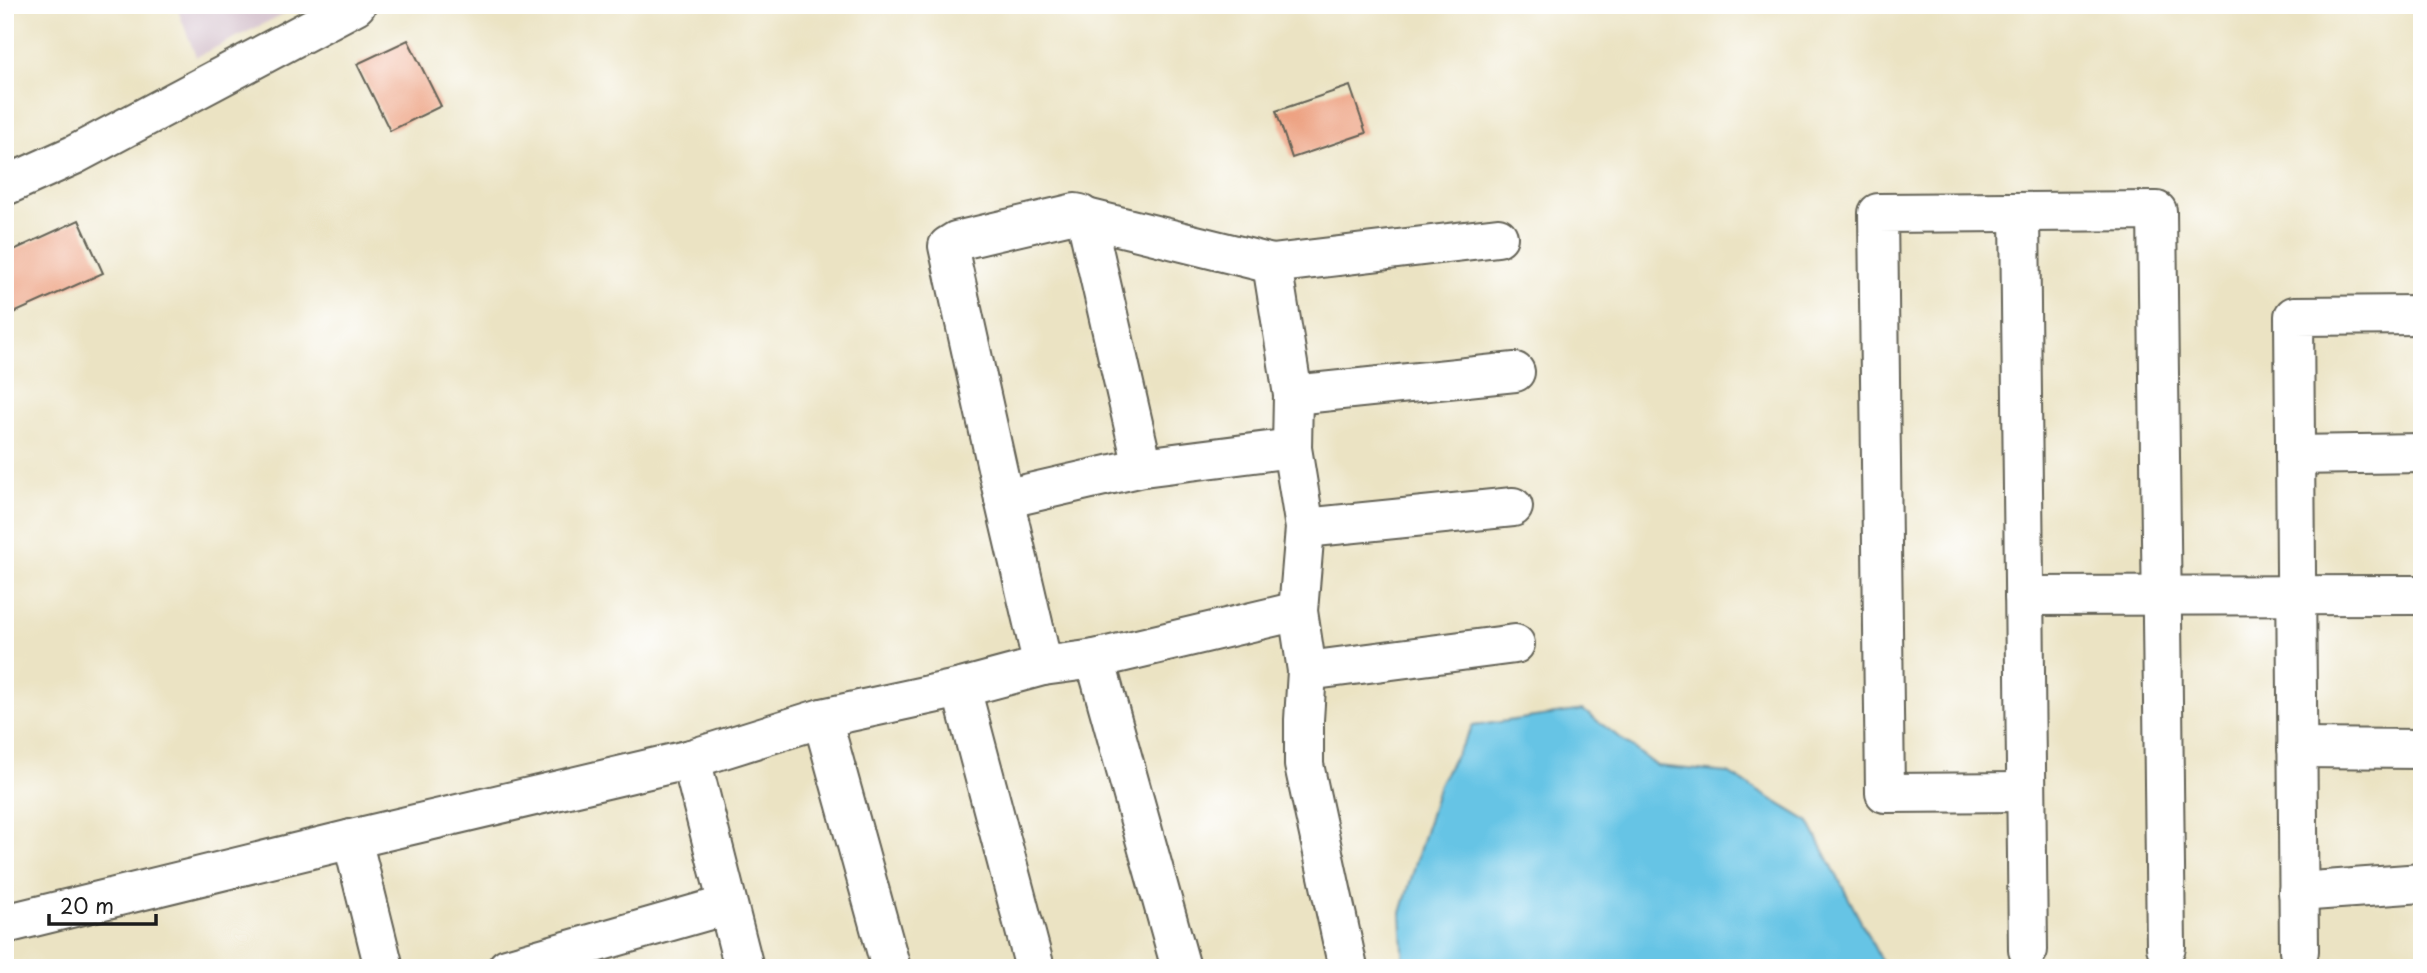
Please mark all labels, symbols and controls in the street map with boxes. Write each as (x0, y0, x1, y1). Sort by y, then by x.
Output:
scale bar (49, 882, 156, 926)
text: 20 m (60, 889, 114, 921)

